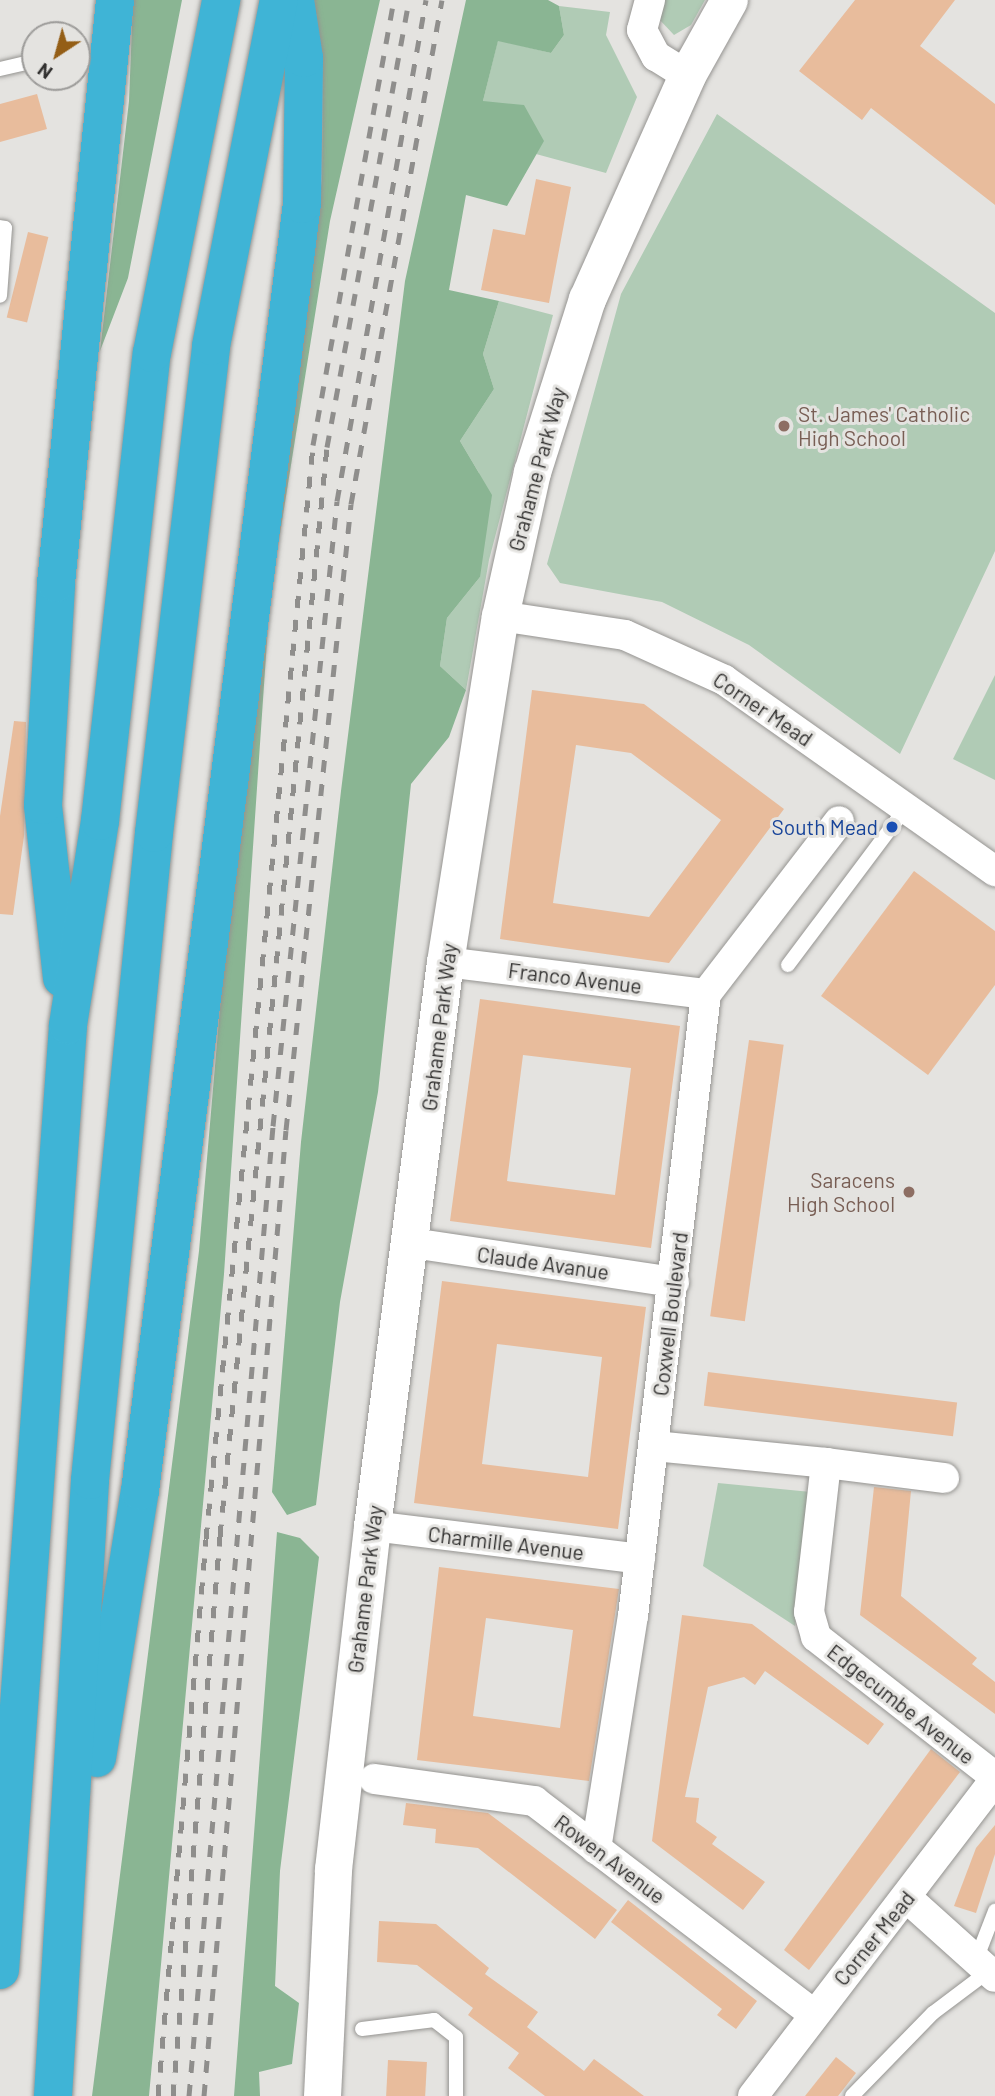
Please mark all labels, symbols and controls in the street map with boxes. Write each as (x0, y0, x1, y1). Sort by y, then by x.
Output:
north arrow (21, 21, 91, 91)
text: N (33, 59, 56, 85)
street label: Grahame Park Way (503, 384, 571, 554)
place label: St. James' Catholic High School (798, 401, 970, 451)
marker: St. James' Catholic High School (776, 418, 792, 434)
street label: Corner Mead (709, 667, 817, 751)
place label: South Mead (772, 814, 878, 840)
marker: South Mead (884, 819, 900, 835)
street label: Grahame Park Way (416, 942, 462, 1112)
street label: Franco Avenue (507, 957, 643, 999)
place label: Saracens High School (787, 1167, 895, 1217)
marker: Saracens High School (901, 1184, 917, 1200)
street label: Coxwell Boulevard (647, 1231, 693, 1397)
street label: Claude Avanue (475, 1241, 611, 1285)
street label: Grahame Park Way (342, 1504, 388, 1674)
street label: Charmille Avenue (427, 1521, 585, 1565)
street label: Edgecumbe Avenue (822, 1639, 980, 1769)
street label: Rowen Avenue (550, 1809, 670, 1909)
street label: Corner Mead (828, 1886, 920, 1990)

